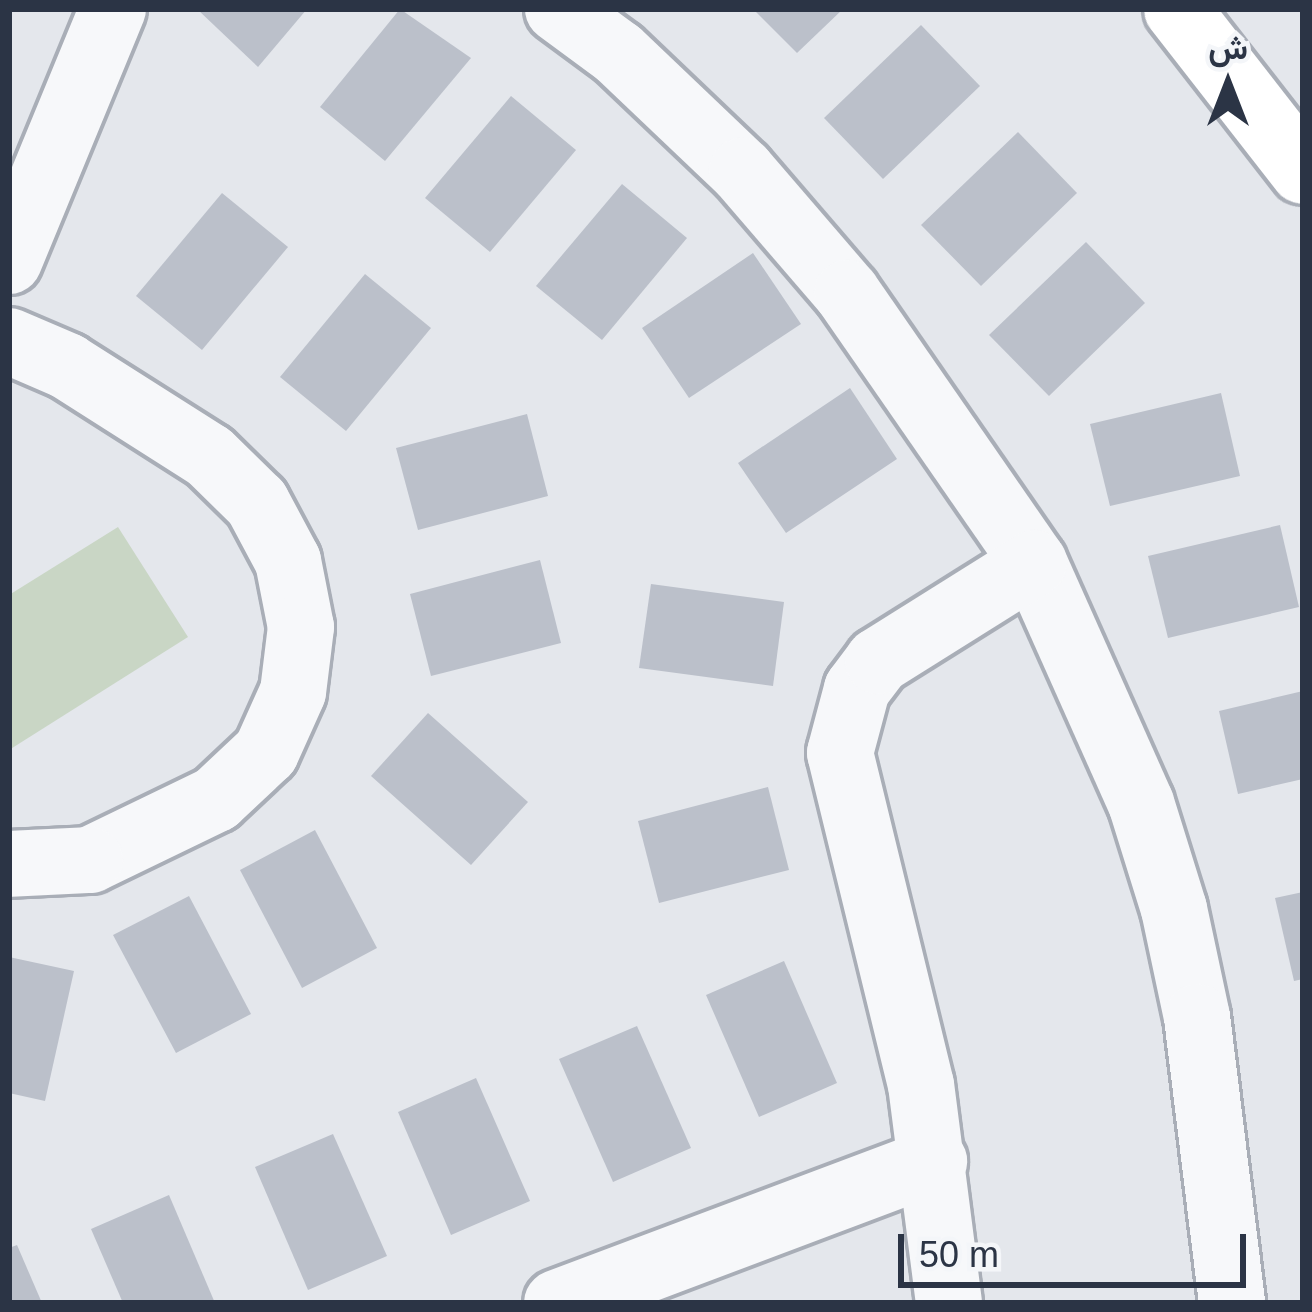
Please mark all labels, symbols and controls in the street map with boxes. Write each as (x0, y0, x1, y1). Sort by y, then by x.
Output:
north arrow (1168, 24, 1288, 144)
text: ش (1208, 29, 1248, 66)
scale bar (904, 1210, 1252, 1284)
text: 50 m (919, 1234, 999, 1275)

